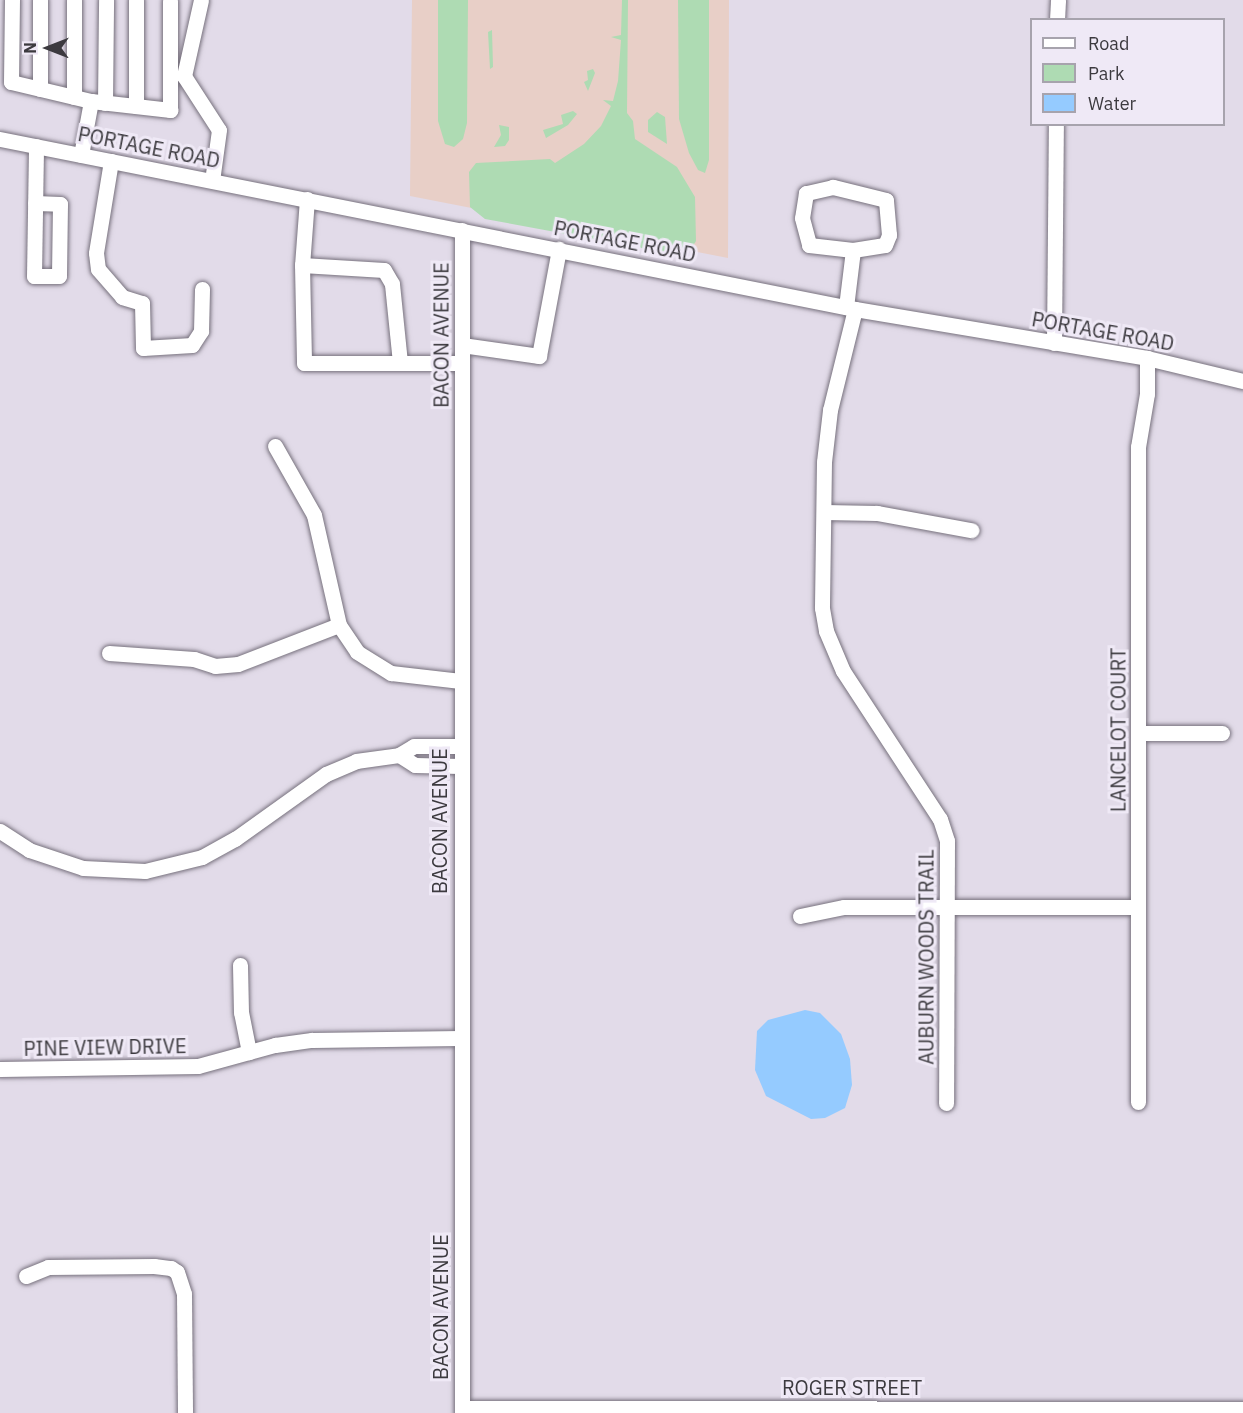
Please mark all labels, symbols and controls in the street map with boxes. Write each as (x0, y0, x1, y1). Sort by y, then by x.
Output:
north arrow (18, 18, 78, 78)
legend (1030, 18, 1225, 126)
text: Road (1088, 32, 1129, 55)
text: N (20, 42, 40, 54)
text: Park (1088, 62, 1124, 85)
text: Water (1088, 92, 1136, 115)
street label: PORTAGE ROAD (76, 121, 222, 173)
street label: PORTAGE ROAD (552, 215, 698, 267)
street label: BACON AVENUE (429, 262, 453, 408)
street label: PORTAGE ROAD (1030, 307, 1176, 355)
street label: LANCELOT COURT (1106, 648, 1130, 812)
street label: BACON AVENUE (427, 748, 451, 894)
street label: AUBURN WOODS TRAIL (914, 849, 938, 1065)
street label: PINE VIEW DRIVE (23, 1034, 187, 1060)
street label: BACON AVENUE (428, 1234, 452, 1380)
street label: ROGER STREET (782, 1375, 922, 1399)

